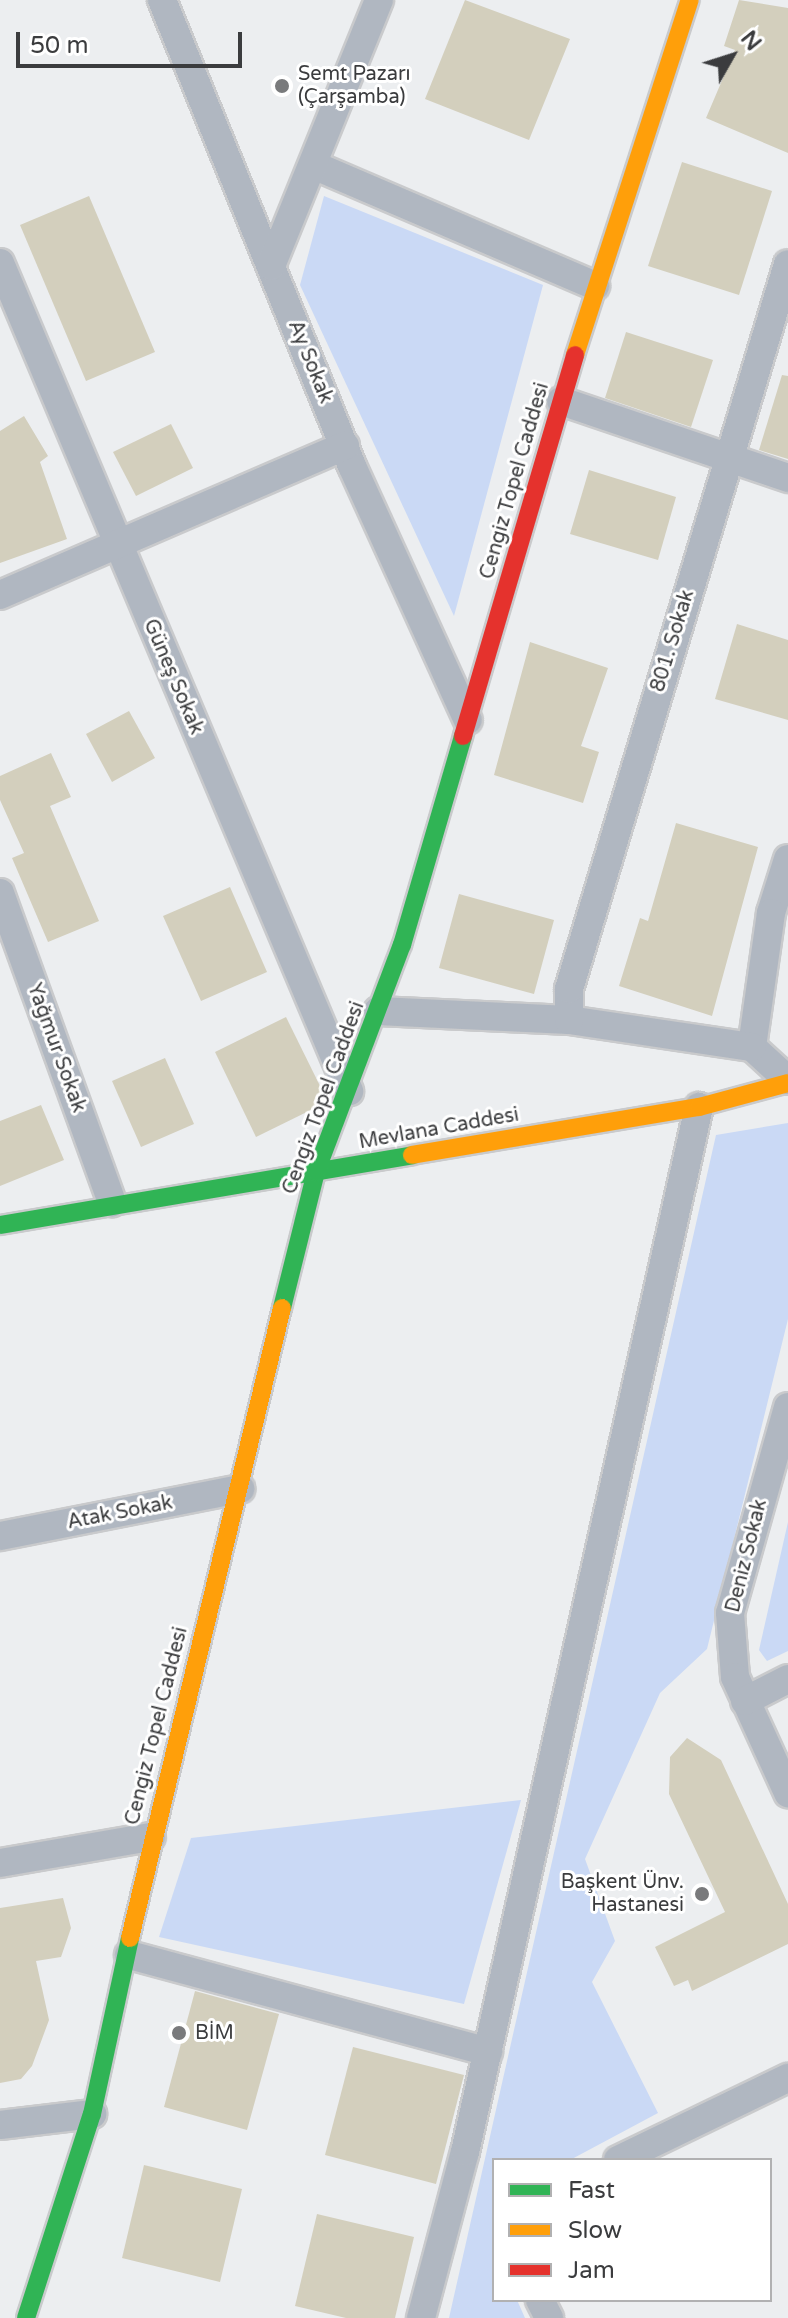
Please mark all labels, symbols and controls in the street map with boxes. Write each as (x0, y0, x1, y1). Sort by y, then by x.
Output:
scale bar (20, 16, 246, 66)
north arrow (692, 16, 772, 96)
text: N (735, 26, 766, 56)
text: 50 m (30, 31, 88, 60)
place label: Semt Pazarı (Çarşamba) (298, 62, 411, 109)
marker: Semt Pazarı (Çarşamba) (273, 77, 291, 95)
street label: Ay Sokak (282, 317, 338, 407)
street label: Cengiz Topel Caddesi (475, 380, 555, 582)
street label: 801. Sokak (646, 587, 700, 695)
street label: Güneş Sokak (138, 616, 208, 738)
street label: Yağmur Sokak (22, 980, 90, 1116)
street label: Cengiz Topel Caddesi (278, 998, 370, 1198)
street label: Mevlana Caddesi (357, 1103, 521, 1155)
street label: Atak Sokak (65, 1491, 175, 1535)
street label: Deniz Sokak (721, 1497, 773, 1615)
street label: Cengiz Topel Caddesi (121, 1624, 193, 1828)
place label: Başkent Ünv. Hastanesi (561, 1870, 684, 1917)
marker: Başkent Ünv. Hastanesi (691, 1883, 713, 1905)
place label: BİM (195, 2021, 234, 2045)
marker: BİM (170, 2024, 188, 2042)
legend (492, 2158, 772, 2302)
text: Fast (568, 2176, 615, 2205)
text: Slow (568, 2216, 622, 2245)
text: Jam (568, 2256, 615, 2285)

